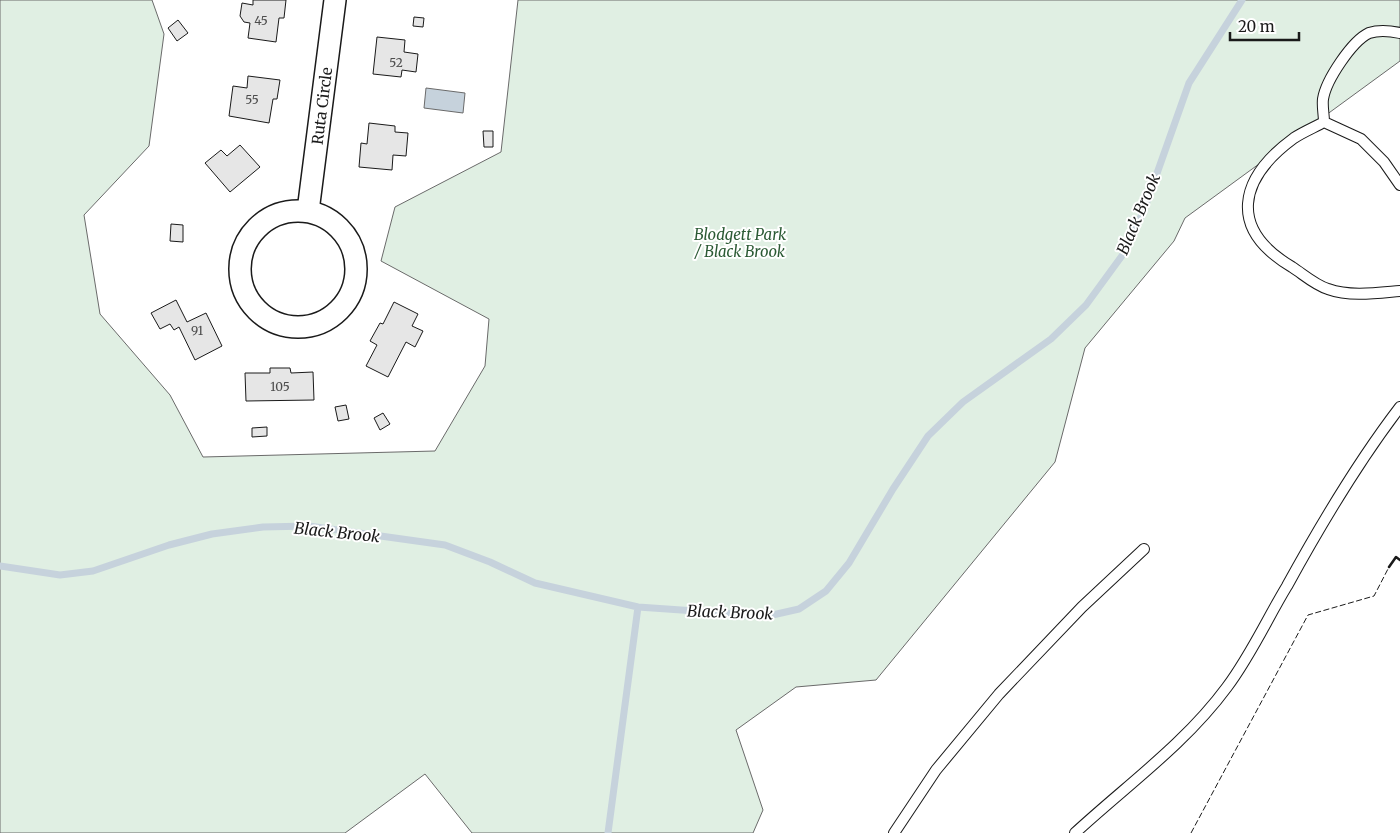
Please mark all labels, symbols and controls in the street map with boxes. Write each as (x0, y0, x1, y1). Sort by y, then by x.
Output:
scale bar (1230, 10, 1299, 42)
house number: 45 (254, 13, 268, 28)
text: 20 m (1238, 17, 1275, 36)
house number: 52 (389, 55, 403, 70)
street label: Ruta Circle (307, 66, 336, 146)
house number: 55 (245, 92, 259, 107)
water label: Black Brook (1112, 170, 1164, 258)
park label: Blodgett Park / Black Brook (694, 225, 787, 261)
house number: 91 (191, 323, 204, 338)
house number: 105 (270, 379, 290, 394)
water label: Black Brook (293, 518, 381, 546)
water label: Black Brook (687, 601, 774, 624)

